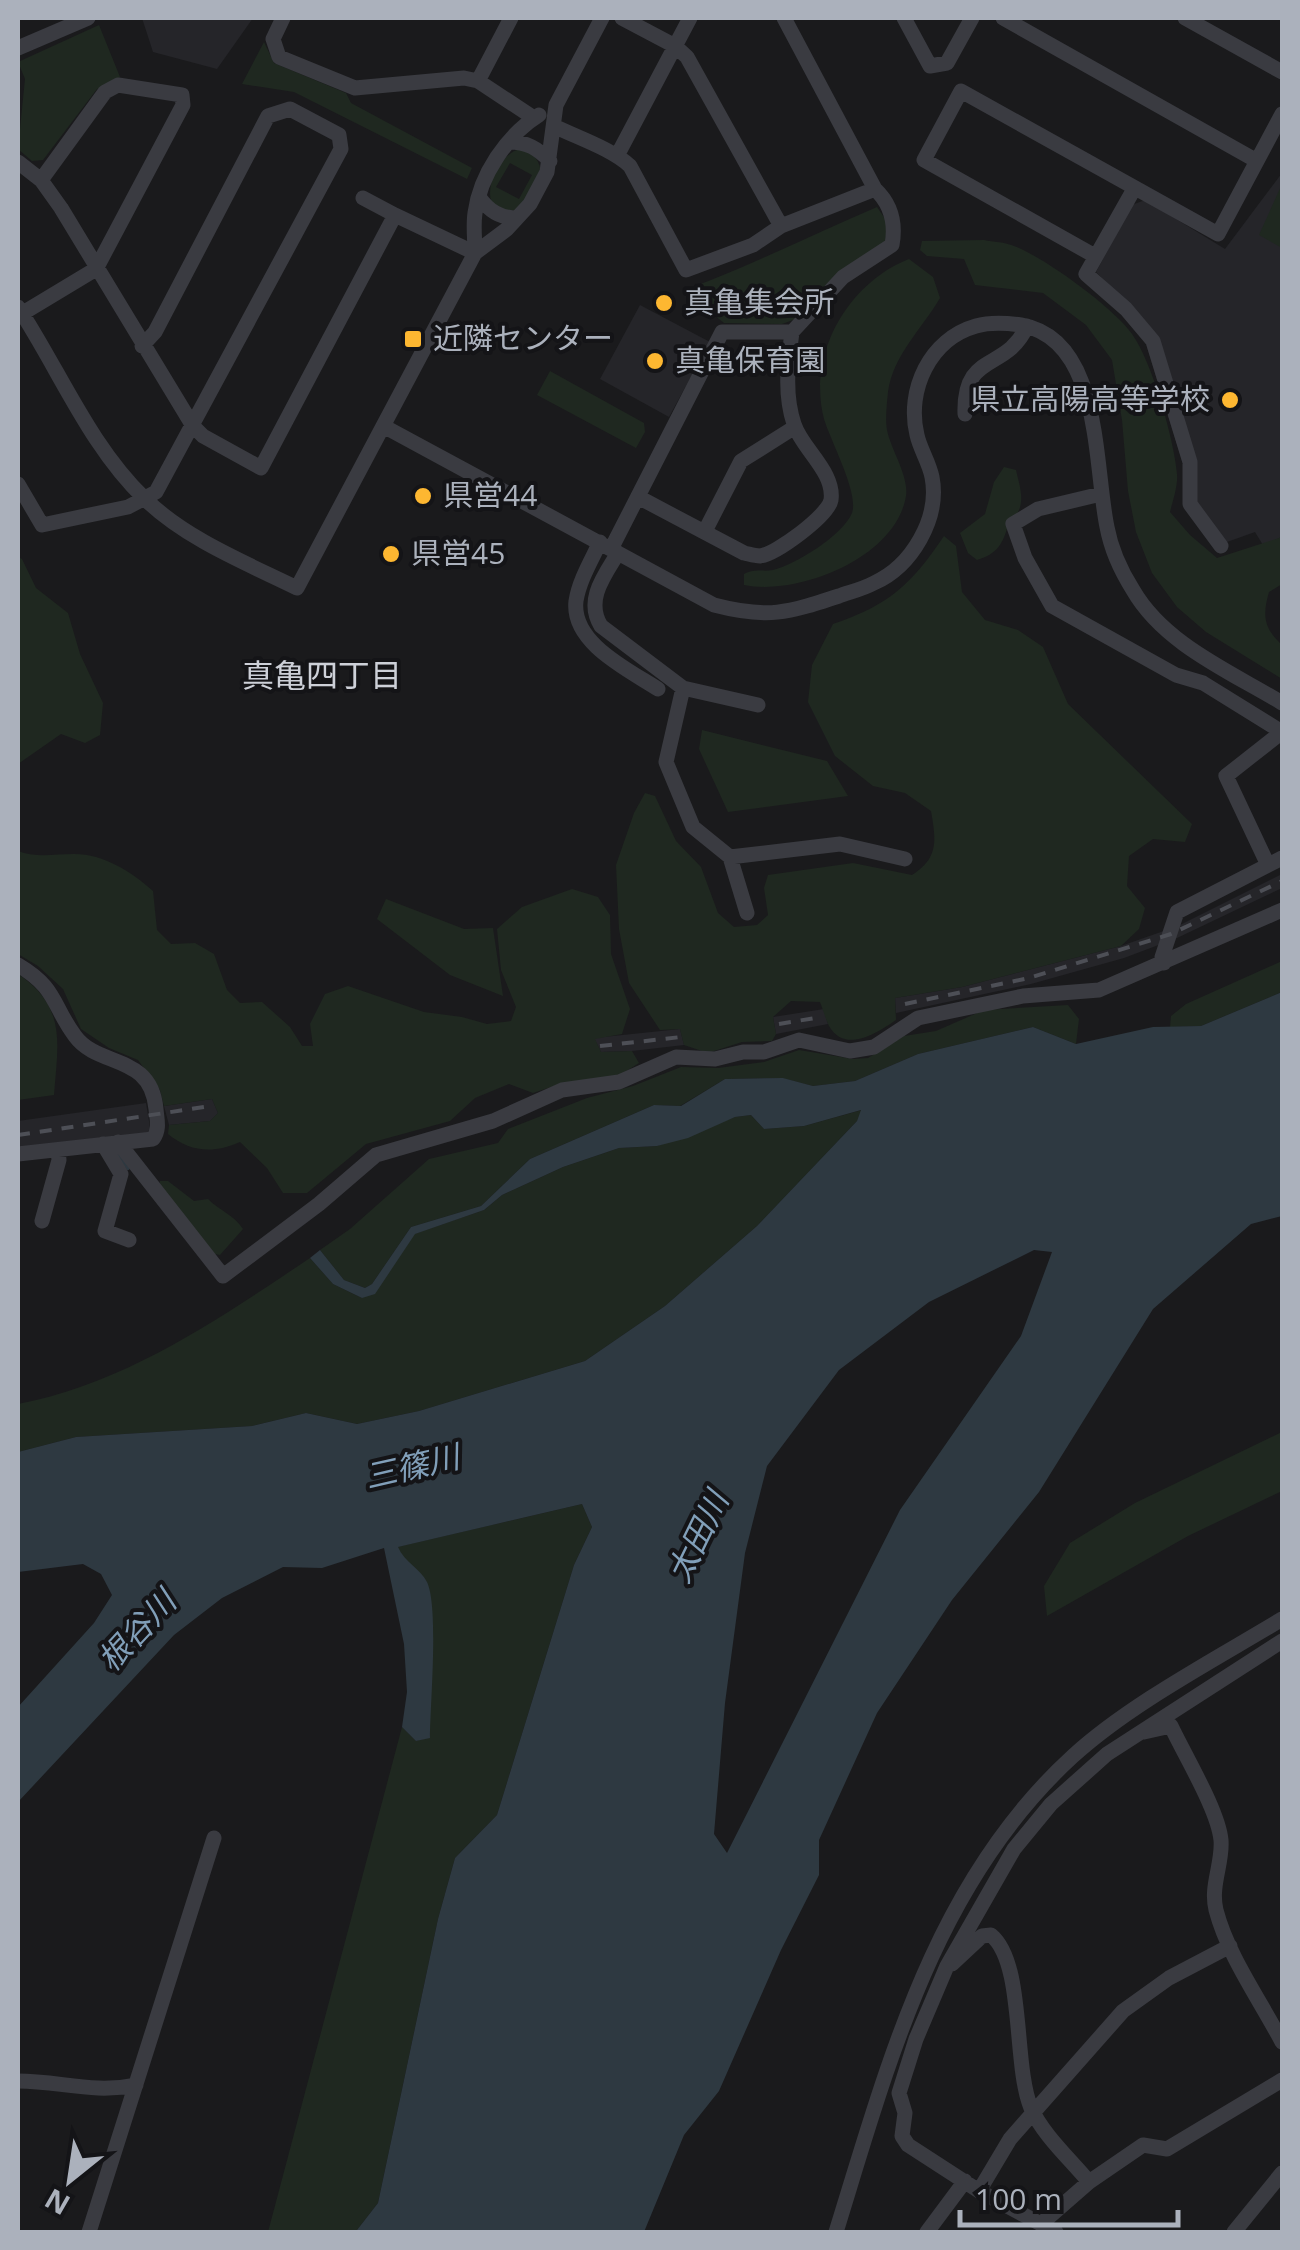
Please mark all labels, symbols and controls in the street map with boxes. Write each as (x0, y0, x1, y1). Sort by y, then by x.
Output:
place label: 真亀集会所 (684, 281, 834, 322)
marker: 真亀集会所 (653, 292, 675, 314)
place label: 近隣センター (433, 317, 613, 358)
marker: 近隣センター (402, 328, 424, 350)
place label: 真亀保育園 (675, 339, 825, 380)
marker: 真亀保育園 (644, 350, 666, 372)
place label: 県立高陽高等学校 (970, 378, 1210, 419)
marker: 県立高陽高等学校 (1219, 389, 1241, 411)
place label: 県営44 (443, 474, 537, 515)
marker: 県営44 (412, 485, 434, 507)
place label: 県営45 (411, 532, 505, 573)
marker: 県営45 (380, 543, 402, 565)
district label: 真亀四丁目 (242, 653, 402, 696)
water label: 三篠川 (360, 1433, 466, 1497)
water label: 太田川 (656, 1481, 738, 1589)
water label: 根谷川 (87, 1578, 186, 1680)
north arrow (20, 2130, 120, 2230)
scale bar (960, 2165, 1178, 2227)
text: 100 m (975, 2178, 1062, 2219)
text: N (38, 2180, 76, 2225)

